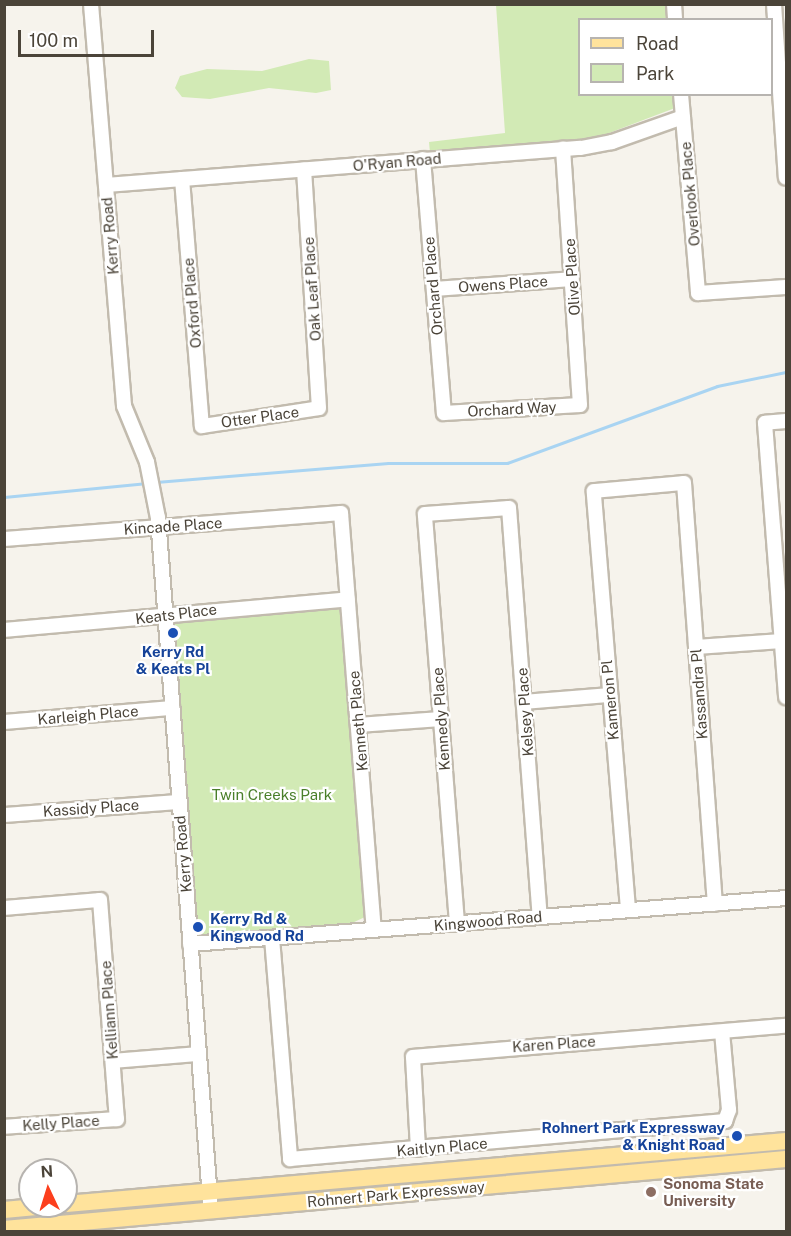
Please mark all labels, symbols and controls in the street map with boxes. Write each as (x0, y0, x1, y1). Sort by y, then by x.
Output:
scale bar (21, 18, 158, 56)
legend (578, 18, 773, 96)
text: 100 m (29, 30, 78, 51)
text: Road (636, 33, 679, 54)
text: Park (636, 63, 674, 84)
street label: Overlook Place (676, 141, 704, 247)
street label: O'Ryan Road (352, 149, 442, 175)
street label: Kerry Road (98, 197, 122, 275)
street label: Oak Leaf Place (299, 236, 325, 342)
street label: Orchard Place (420, 236, 446, 336)
street label: Olive Place (560, 238, 584, 316)
street label: Oxford Place (179, 257, 205, 349)
street label: Owens Place (458, 272, 548, 296)
street label: Orchard Way (467, 398, 557, 420)
street label: Otter Place (220, 403, 300, 431)
street label: Kincade Place (123, 514, 223, 538)
street label: Keats Place (134, 600, 218, 628)
marker: Kerry Rd & Keats Pl (166, 626, 180, 640)
place label: Kerry Rd & Keats Pl (136, 642, 210, 677)
street label: Kassandra Pl (687, 648, 711, 740)
street label: Kameron Pl (598, 659, 622, 741)
street label: Kennedy Place (428, 667, 454, 771)
street label: Kelsey Place (513, 667, 537, 757)
street label: Kenneth Place (345, 670, 371, 772)
street label: Karleigh Place (37, 702, 139, 728)
park label: Twin Creeks Park (212, 786, 332, 804)
street label: Kassidy Place (42, 796, 140, 820)
street label: Kerry Road (171, 815, 195, 893)
street label: Kingwood Road (433, 907, 543, 935)
place label: Kerry Rd & Kingwood Rd (210, 909, 304, 944)
marker: Kerry Rd & Kingwood Rd (191, 920, 205, 934)
street label: Kelliann Place (97, 960, 121, 1060)
street label: Karen Place (512, 1032, 596, 1056)
street label: Kelly Place (22, 1111, 100, 1135)
place label: Rohnert Park Expressway & Knight Road (542, 1118, 725, 1153)
marker: Rohnert Park Expressway & Knight Road (730, 1129, 744, 1143)
street label: Kaitlyn Place (396, 1134, 488, 1160)
north arrow (18, 1158, 78, 1218)
text: N (40, 1162, 54, 1181)
place label: Sonoma State University (663, 1174, 764, 1209)
street label: Rohnert Park Expressway (306, 1177, 486, 1211)
marker: Sonoma State University (644, 1185, 658, 1199)

